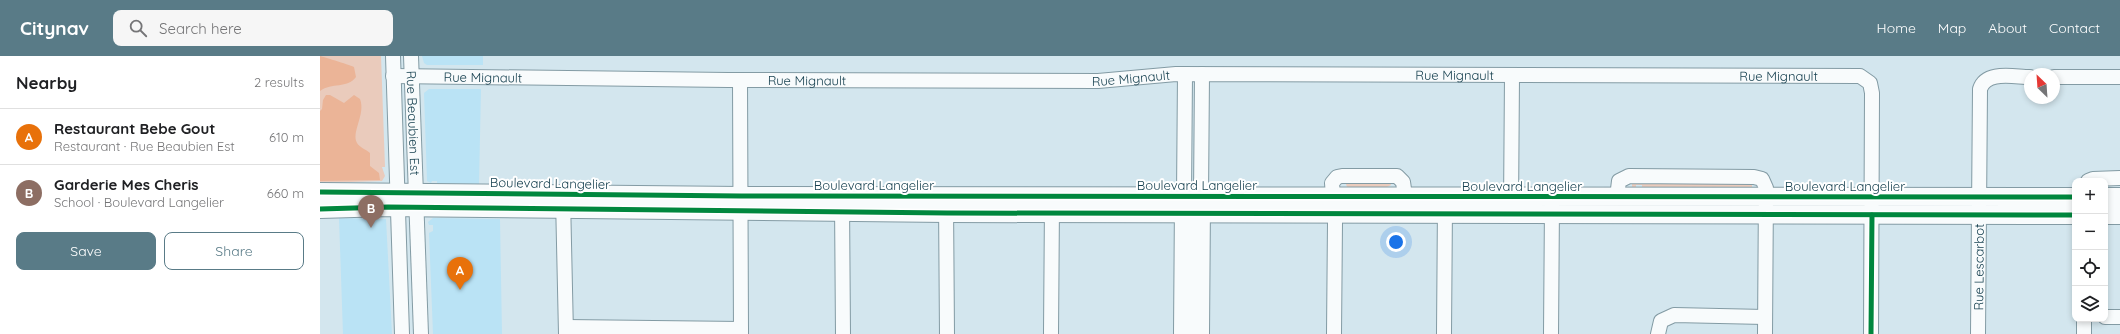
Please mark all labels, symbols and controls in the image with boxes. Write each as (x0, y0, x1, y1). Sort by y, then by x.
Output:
search box (113, 10, 393, 46)
text: Citynav (20, 16, 89, 40)
icon: search (127, 17, 149, 39)
text: Search here (159, 19, 242, 38)
text: Home (1877, 19, 1916, 37)
text: Map (1938, 19, 1966, 37)
text: About (1988, 19, 2027, 37)
text: Contact (2049, 19, 2100, 37)
street label: Rue Mignault (1092, 67, 1171, 89)
street label: Rue Mignault (1415, 67, 1494, 83)
street label: Rue Mignault (1739, 68, 1818, 84)
north arrow (2024, 68, 2060, 104)
street label: Rue Mignault (444, 69, 522, 86)
street label: Rue Beaubien Est (404, 70, 423, 176)
text: Nearby (16, 72, 77, 93)
street label: Rue Mignault (768, 72, 846, 88)
text: 2 results (254, 74, 304, 90)
text: Restaurant Bebe Gout (54, 119, 215, 138)
text: A (25, 129, 33, 145)
text: 610 m (269, 129, 304, 145)
text: Restaurant · Rue Beaubien Est (54, 138, 235, 154)
street label: Boulevard Langelier (490, 174, 610, 192)
text: Garderie Mes Cheris (54, 175, 199, 194)
street label: Boulevard Langelier (814, 177, 934, 193)
street label: Boulevard Langelier (1137, 177, 1257, 193)
street label: Boulevard Langelier (1462, 178, 1582, 194)
street label: Boulevard Langelier (1785, 178, 1905, 194)
map controls (2072, 178, 2108, 322)
button: + (2072, 178, 2108, 214)
text: B (25, 185, 33, 201)
text: 660 m (267, 185, 304, 201)
text: School · Boulevard Langelier (54, 194, 224, 210)
pin: B (358, 195, 384, 228)
button: − (2072, 214, 2108, 250)
street label: Rue Lescarbot (1970, 223, 1987, 311)
button: Save (16, 232, 156, 270)
button: Share (164, 232, 304, 270)
your location (1386, 232, 1406, 252)
button: locate (2072, 250, 2108, 286)
pin: A (447, 257, 473, 290)
button: layers (2072, 286, 2108, 322)

